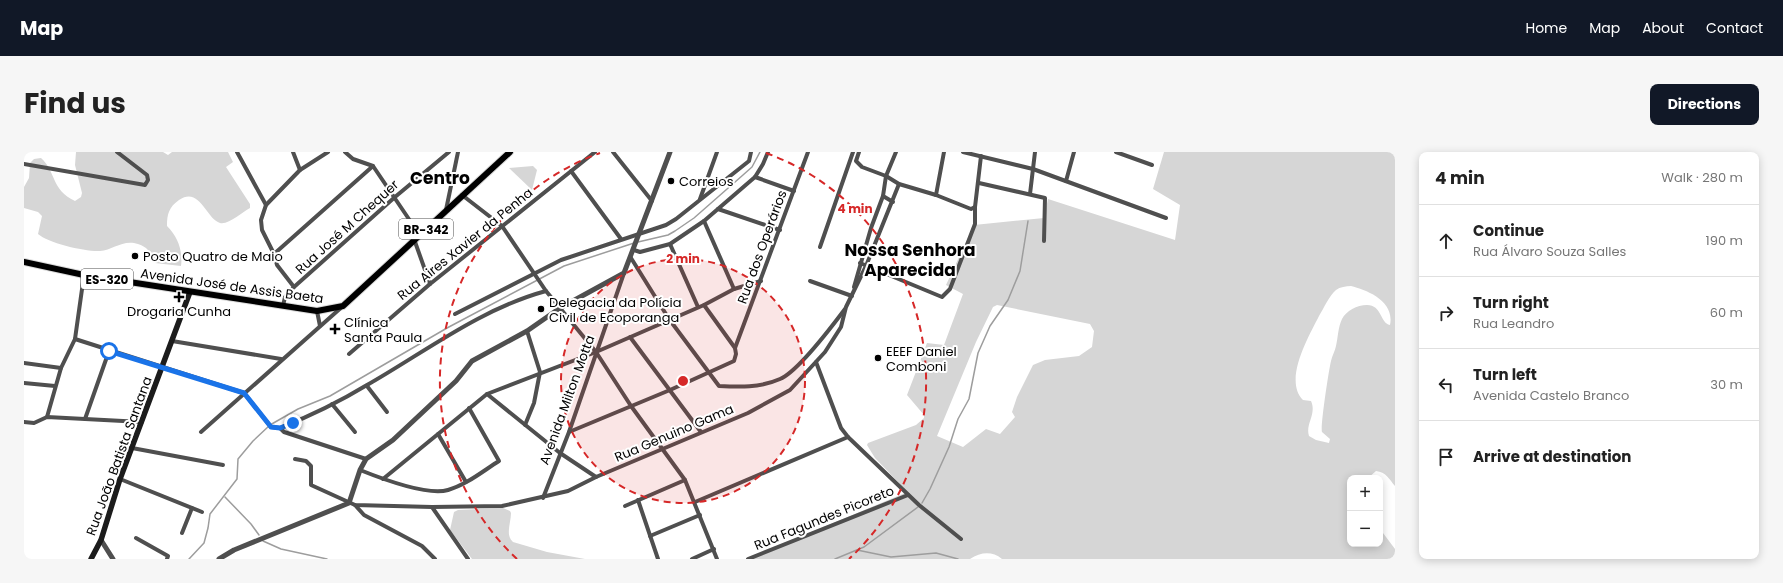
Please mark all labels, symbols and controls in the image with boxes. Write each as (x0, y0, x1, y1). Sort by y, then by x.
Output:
text: Map (20, 15, 63, 42)
text: Home (1525, 18, 1567, 38)
text: Map (1589, 18, 1620, 38)
text: About (1642, 18, 1684, 38)
text: Contact (1706, 18, 1763, 38)
text: Find us (24, 84, 126, 123)
button: Directions (1650, 84, 1759, 125)
district label: Centro (410, 166, 470, 190)
text: 4 min (1435, 166, 1485, 190)
text: Walk · 280 m (1661, 168, 1743, 187)
place label: Correios (679, 172, 734, 191)
street label: Rua José M Chequer (291, 175, 403, 279)
marker: Correios (666, 176, 676, 186)
street label: Rua Aires Xavier da Penha (393, 183, 537, 305)
street label: Rua dos Operários (733, 187, 791, 306)
text: 4 min (837, 200, 873, 217)
road number: BR-342 (399, 219, 453, 239)
text: Continue (1473, 220, 1544, 241)
icon: ahead (1435, 230, 1457, 252)
text: 190 m (1706, 231, 1743, 250)
district label: Nossa Senhora Aparecida (844, 238, 976, 282)
text: Rua Álvaro Souza Salles (1473, 242, 1626, 261)
place label: Posto Quatro de Maio (143, 247, 283, 266)
text: 2 min (666, 250, 700, 267)
marker: Posto Quatro de Maio (130, 251, 140, 261)
street label: Avenida José de Assis Baeta (139, 264, 325, 308)
road number: ES-320 (81, 269, 133, 289)
marker: Drogaria Cunha (174, 292, 184, 302)
text: Turn right (1473, 292, 1549, 313)
place label: Delegacia da Polícia Civil de Ecoporanga (549, 293, 682, 327)
place label: Drogaria Cunha (127, 302, 231, 321)
icon: right (1435, 302, 1457, 324)
text: 60 m (1710, 303, 1743, 322)
marker: Delegacia da Polícia Civil de Ecoporanga (536, 304, 546, 314)
place label: Clínica Santa Paula (344, 313, 422, 347)
text: Rua Leandro (1473, 314, 1554, 333)
marker: Clínica Santa Paula (329, 323, 341, 335)
street label: Avenida Milton Motta (535, 332, 599, 468)
route start (100, 342, 118, 360)
place label: EEEF Daniel Comboni (886, 342, 957, 376)
marker: EEEF Daniel Comboni (873, 353, 883, 363)
text: Turn left (1473, 364, 1537, 385)
street label: Rua João Batista Santana (81, 374, 157, 538)
centre of rings (676, 374, 690, 388)
icon: left (1435, 374, 1457, 396)
text: 30 m (1710, 375, 1743, 394)
text: Avenida Castelo Branco (1473, 386, 1629, 405)
street label: Rua Genuino Gama (612, 399, 736, 467)
route end (284, 414, 302, 432)
icon: arrive (1435, 446, 1457, 468)
text: Arrive at destination (1473, 446, 1631, 467)
map controls (1347, 475, 1383, 547)
button: + (1347, 475, 1383, 511)
street label: Rua Fagundes Picoreto (751, 481, 897, 555)
button: − (1347, 511, 1383, 547)

